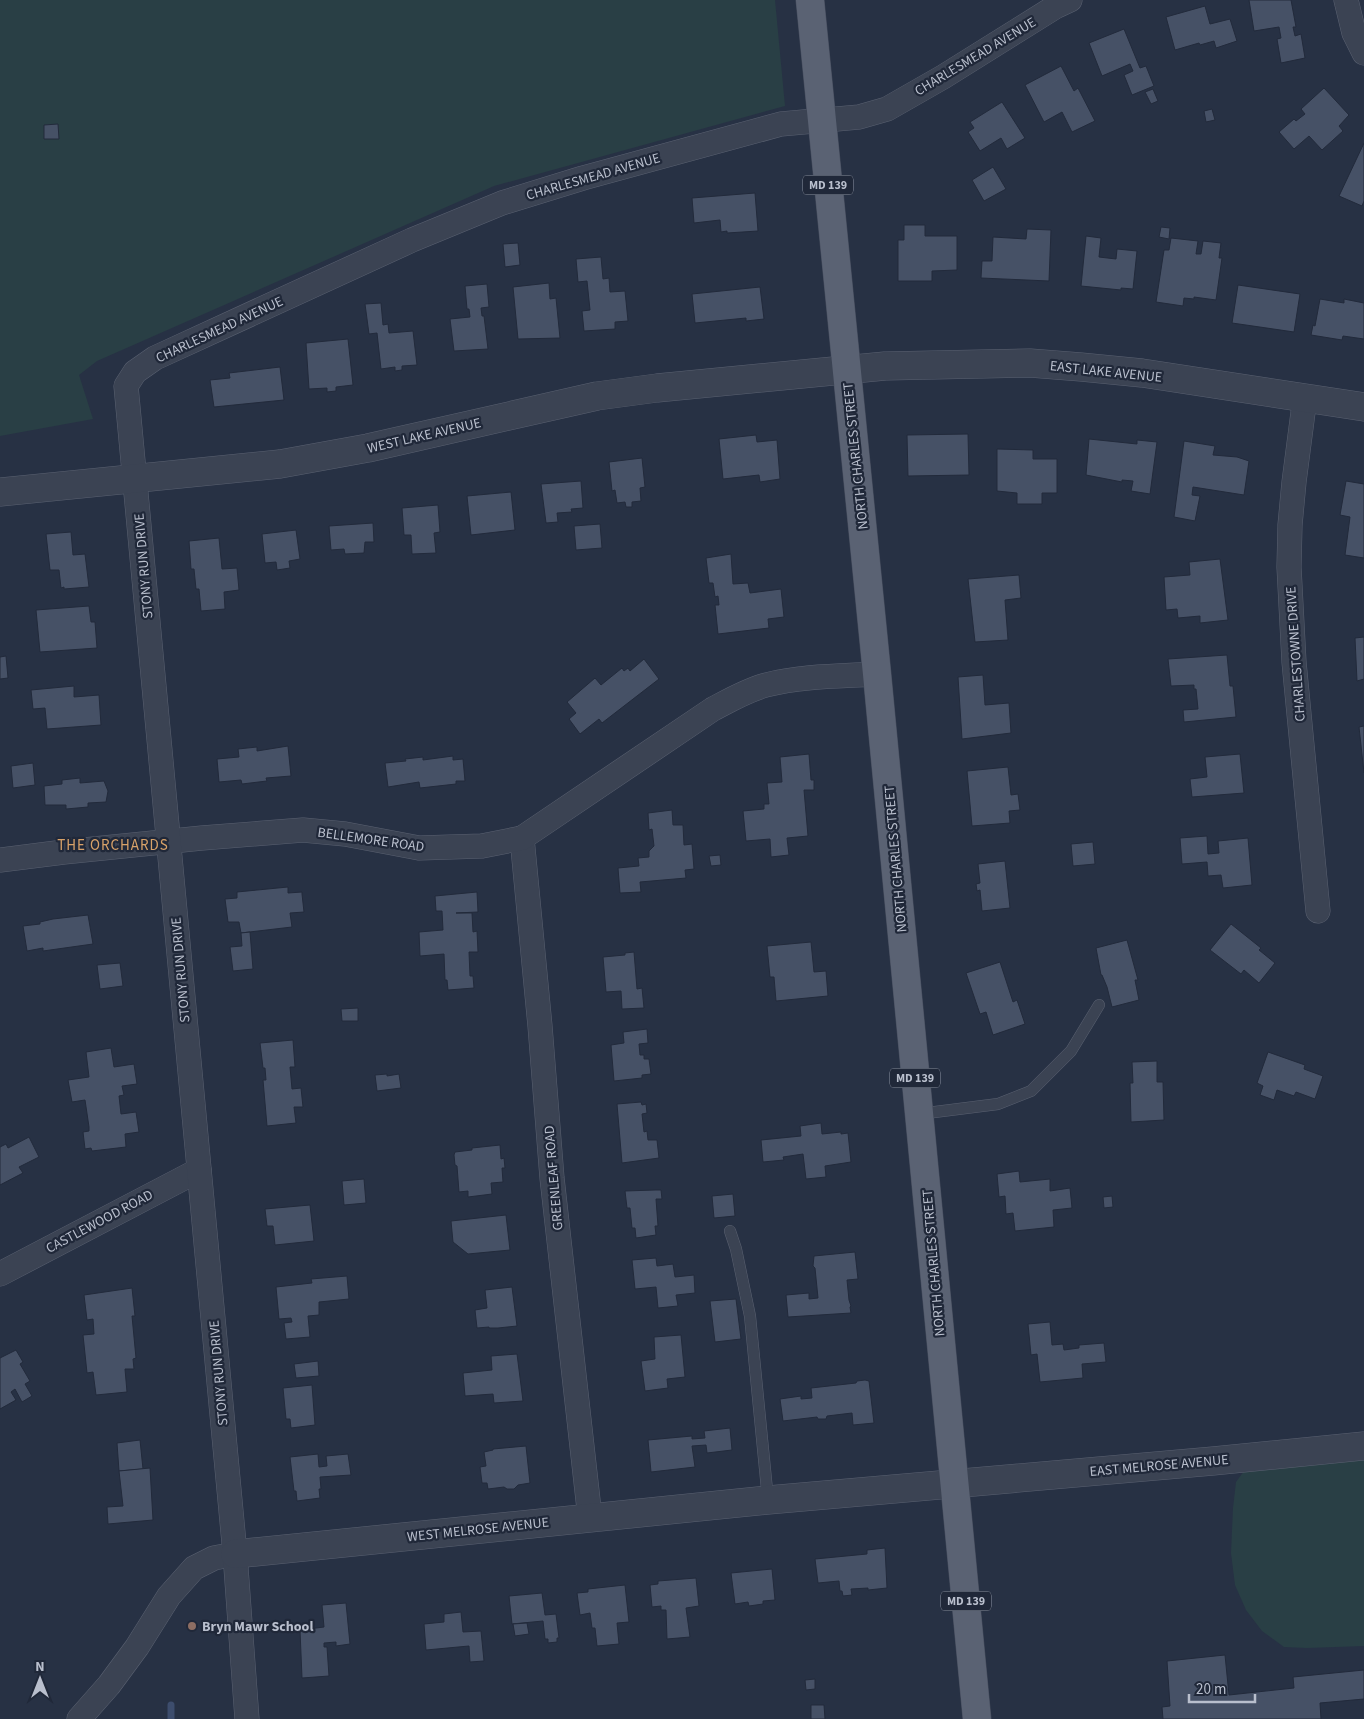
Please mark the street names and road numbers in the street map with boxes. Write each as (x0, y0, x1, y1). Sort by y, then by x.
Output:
street label: CHARLESMEAD AVENUE (911, 13, 1040, 101)
street label: CHARLESMEAD AVENUE (524, 148, 663, 206)
road number: MD 139 (803, 176, 853, 194)
street label: CHARLESMEAD AVENUE (152, 292, 286, 368)
street label: EAST LAKE AVENUE (1049, 356, 1163, 388)
street label: NORTH CHARLES STREET (838, 381, 874, 530)
street label: WEST LAKE AVENUE (365, 413, 483, 459)
street label: STONY RUN DRIVE (129, 512, 159, 620)
street label: CHARLESTOWNE DRIVE (1281, 586, 1311, 722)
street label: NORTH CHARLES STREET (880, 784, 912, 933)
street label: BELLEMORE ROAD (316, 823, 426, 857)
street label: STONY RUN DRIVE (166, 916, 196, 1024)
road number: MD 139 (890, 1068, 940, 1088)
street label: GREENLEAF ROAD (539, 1125, 569, 1231)
street label: CASTLEWOOD ROAD (42, 1185, 157, 1259)
street label: NORTH CHARLES STREET (918, 1188, 950, 1337)
street label: STONY RUN DRIVE (204, 1319, 234, 1427)
street label: EAST MELROSE AVENUE (1089, 1450, 1229, 1482)
street label: WEST MELROSE AVENUE (406, 1513, 550, 1547)
road number: MD 139 (941, 1592, 991, 1610)

